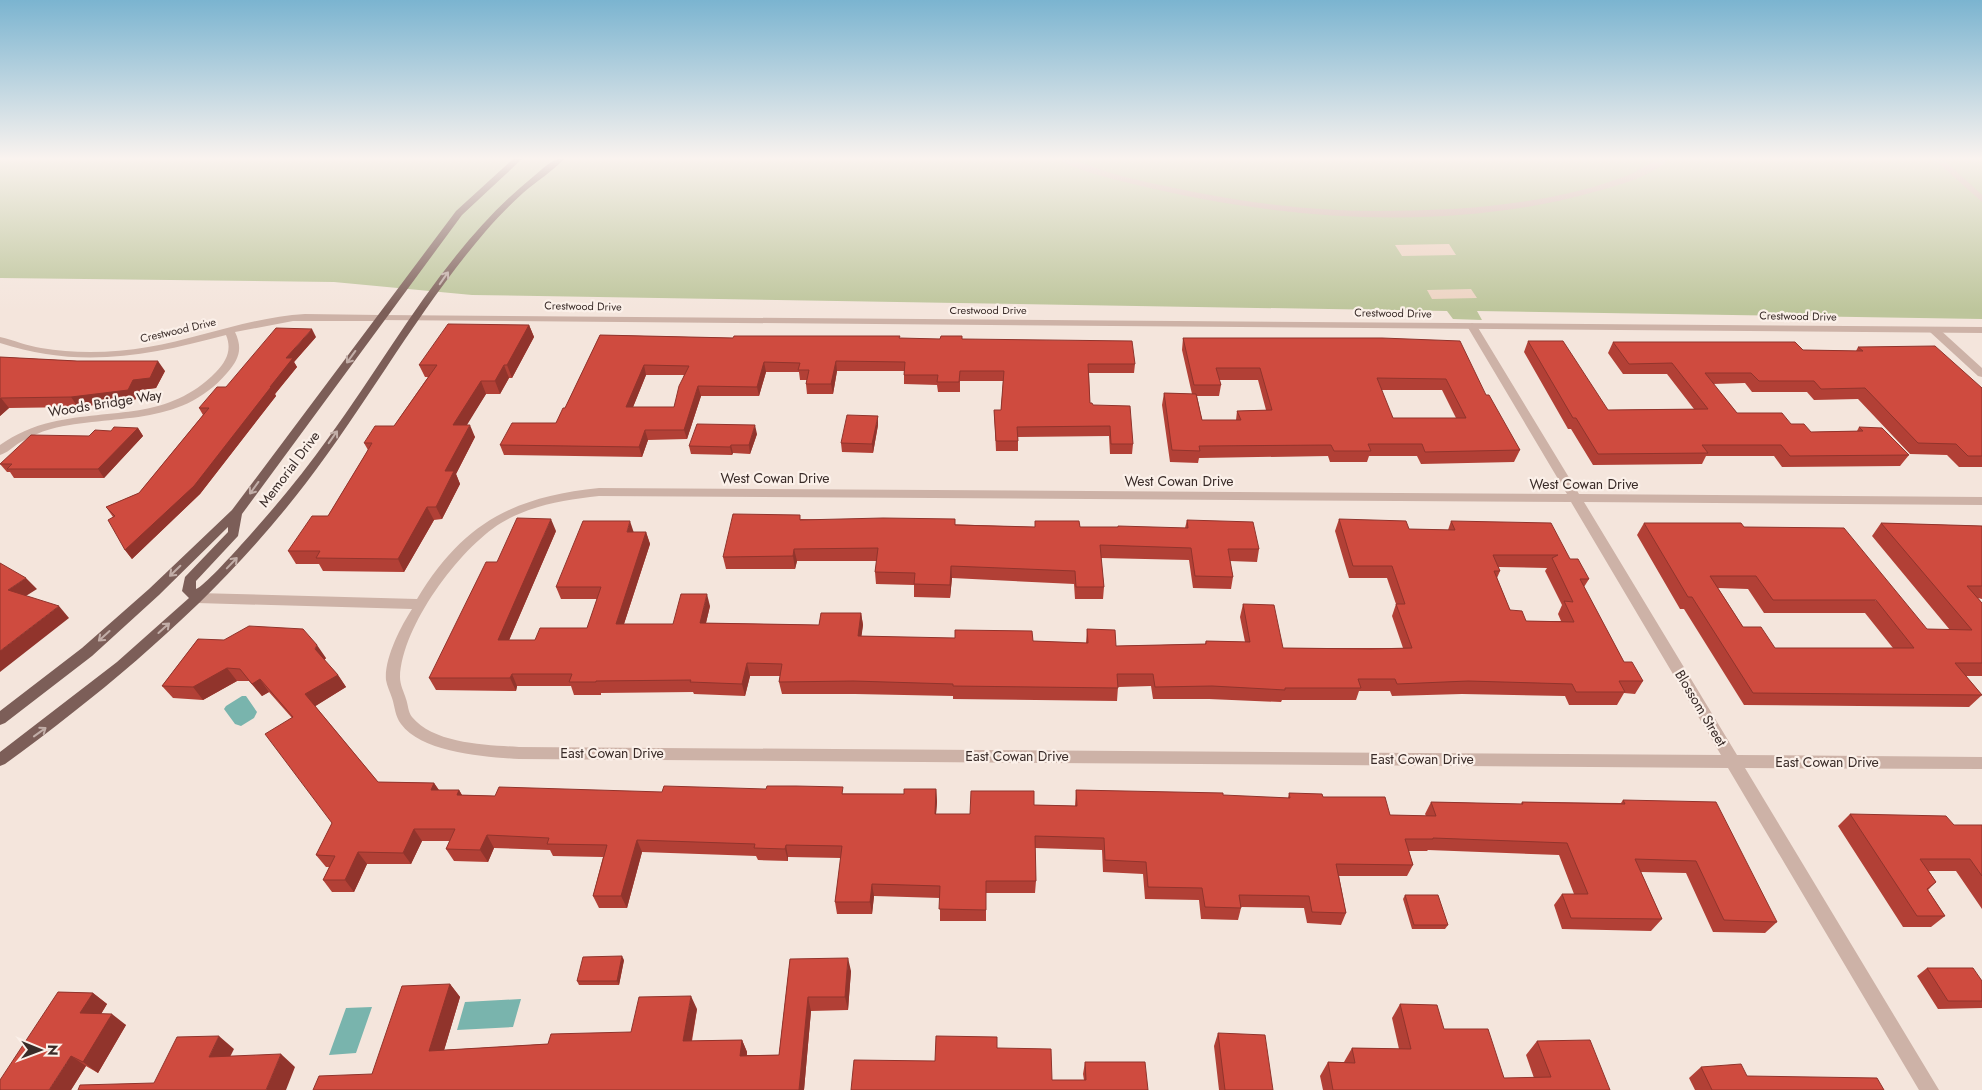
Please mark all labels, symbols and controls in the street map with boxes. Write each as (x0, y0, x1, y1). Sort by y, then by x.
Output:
one-way arrow (439, 271, 449, 285)
street label: Crestwood Drive (544, 297, 622, 315)
street label: Crestwood Drive (949, 302, 1027, 318)
street label: Crestwood Drive (1354, 304, 1432, 322)
street label: Crestwood Drive (1759, 307, 1837, 325)
street label: Crestwood Drive (139, 313, 218, 346)
one-way arrow (346, 350, 356, 364)
street label: Woods Bridge Way (47, 384, 164, 422)
street label: Memorial Drive (254, 427, 324, 511)
one-way arrow (328, 430, 338, 444)
street label: West Cowan Drive (720, 468, 830, 488)
street label: West Cowan Drive (1124, 471, 1234, 491)
street label: West Cowan Drive (1529, 474, 1639, 494)
one-way arrow (249, 480, 260, 494)
one-way arrow (225, 557, 238, 569)
one-way arrow (169, 565, 182, 577)
one-way arrow (158, 622, 171, 633)
one-way arrow (98, 630, 111, 642)
street label: Blossom Street (1670, 666, 1732, 751)
one-way arrow (32, 727, 46, 737)
street label: East Cowan Drive (560, 743, 664, 763)
street label: East Cowan Drive (965, 746, 1069, 766)
street label: East Cowan Drive (1370, 749, 1474, 769)
street label: East Cowan Drive (1775, 752, 1879, 772)
north arrow (15, 1025, 65, 1075)
text: N (43, 1044, 63, 1056)

